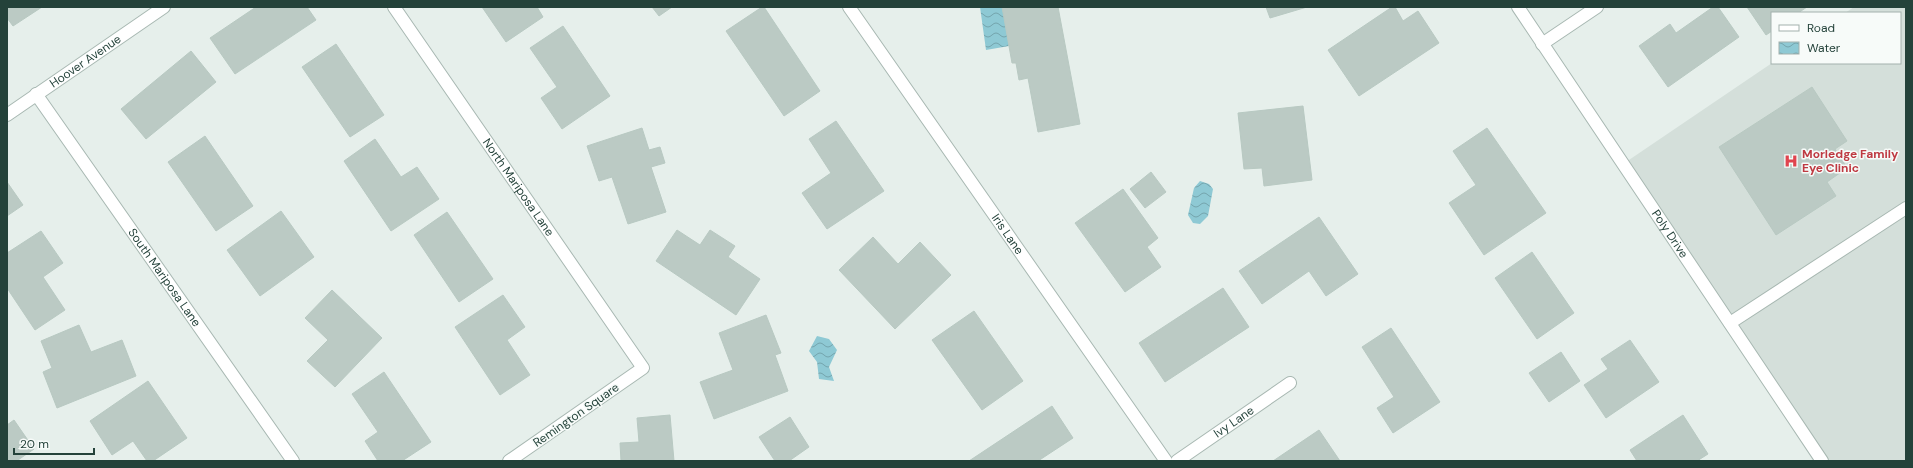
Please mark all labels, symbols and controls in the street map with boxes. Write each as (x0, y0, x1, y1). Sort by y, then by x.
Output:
legend (1771, 12, 1901, 64)
text: Road (1807, 20, 1835, 36)
street label: Hoover Avenue (46, 31, 124, 91)
text: Water (1807, 40, 1841, 56)
street label: North Mariposa Lane (479, 135, 558, 240)
place label: Morledge Family Eye Clinic (1802, 146, 1899, 176)
hospital icon: Morledge Family Eye Clinic (1783, 153, 1799, 169)
street label: Poly Drive (1648, 207, 1692, 261)
street label: Iris Lane (988, 211, 1027, 258)
street label: South Mariposa Lane (124, 225, 205, 330)
street label: Remington Square (530, 379, 622, 451)
street label: Ivy Lane (1210, 402, 1257, 441)
scale bar (14, 430, 94, 456)
text: 20 m (20, 436, 49, 452)

